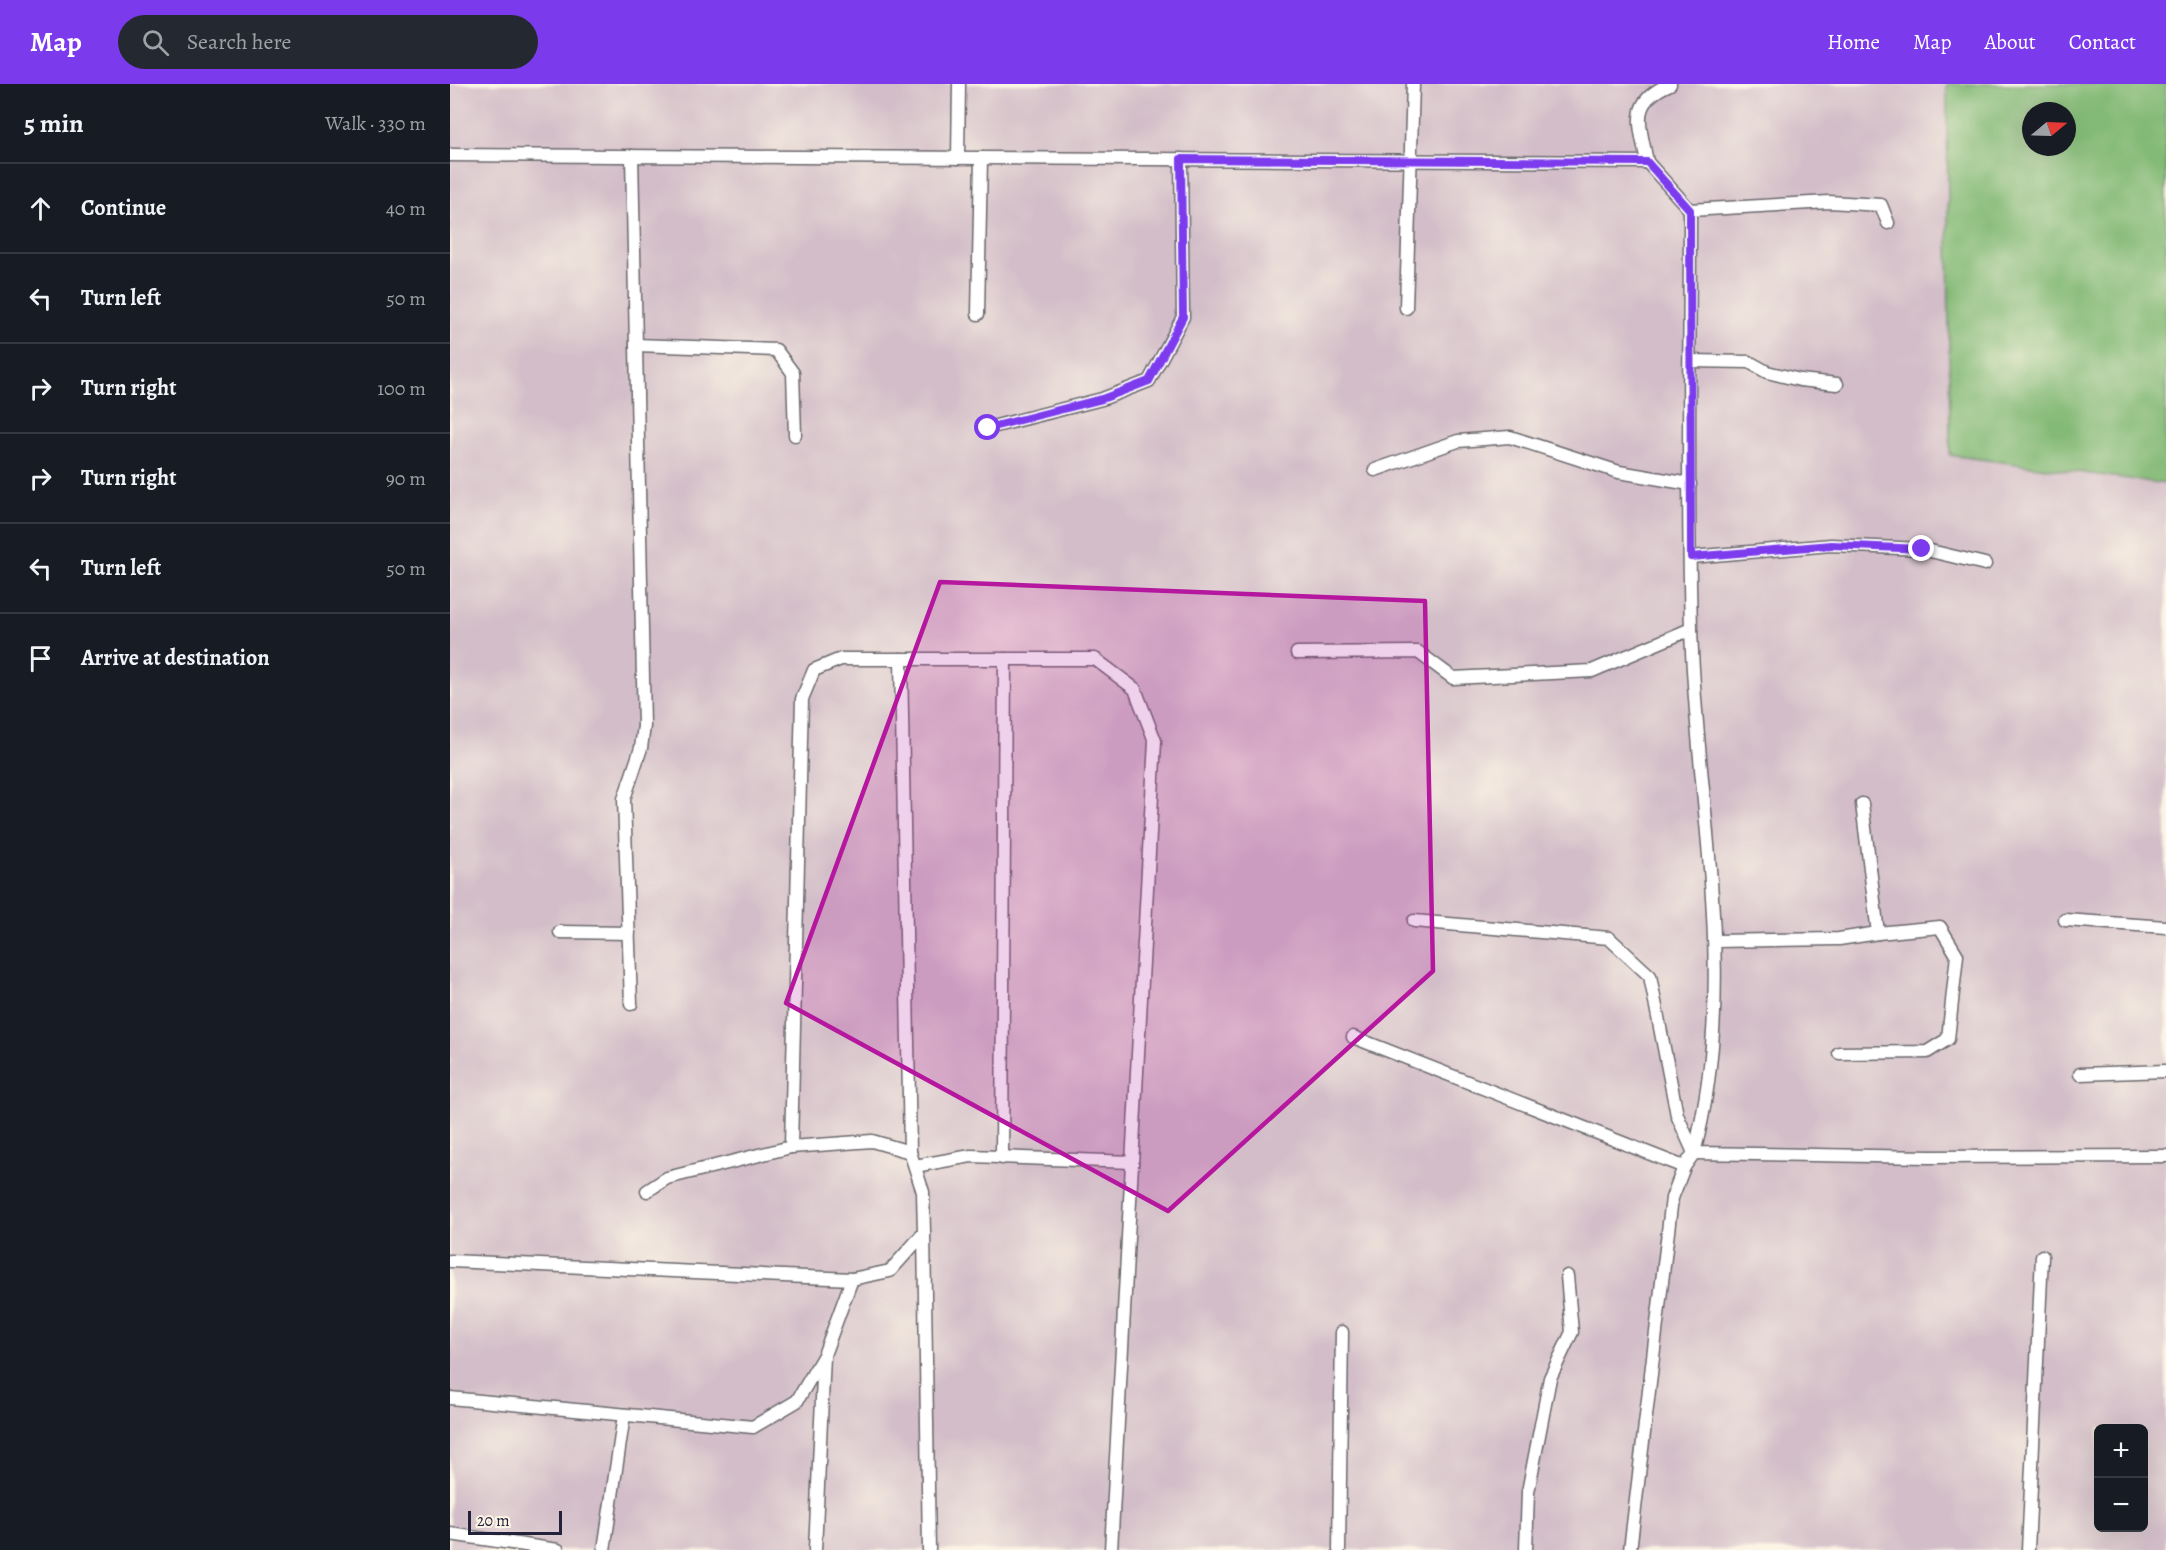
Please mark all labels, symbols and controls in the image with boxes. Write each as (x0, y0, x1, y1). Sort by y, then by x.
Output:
search box (118, 15, 538, 69)
text: Map (30, 23, 82, 61)
icon: search (139, 26, 172, 59)
text: Search here (187, 27, 291, 57)
text: Home (1827, 28, 1880, 56)
text: Map (1913, 28, 1951, 56)
text: About (1984, 28, 2036, 56)
text: Contact (2069, 28, 2136, 56)
north arrow (2022, 102, 2076, 156)
text: 5 min (24, 106, 84, 141)
text: Walk · 330 m (325, 110, 426, 137)
icon: ahead (24, 192, 57, 225)
text: Continue (81, 193, 166, 223)
text: 40 m (386, 195, 426, 222)
icon: left (24, 282, 57, 315)
text: Turn left (81, 283, 161, 313)
text: 50 m (386, 285, 426, 312)
icon: right (24, 372, 57, 405)
text: Turn right (81, 373, 177, 403)
text: 100 m (377, 375, 426, 402)
route start (974, 414, 1000, 440)
icon: right (24, 462, 57, 495)
text: Turn right (81, 463, 177, 493)
text: 90 m (386, 465, 426, 492)
route end (1908, 535, 1934, 561)
icon: left (24, 552, 57, 585)
text: Turn left (81, 553, 161, 583)
text: 50 m (386, 555, 426, 582)
icon: arrive (24, 642, 57, 675)
text: Arrive at destination (81, 643, 270, 673)
map controls (2094, 1424, 2148, 1532)
button: + (2094, 1424, 2148, 1478)
button: − (2094, 1478, 2148, 1532)
scale bar (468, 1508, 562, 1536)
text: 20 m (477, 1510, 510, 1532)

